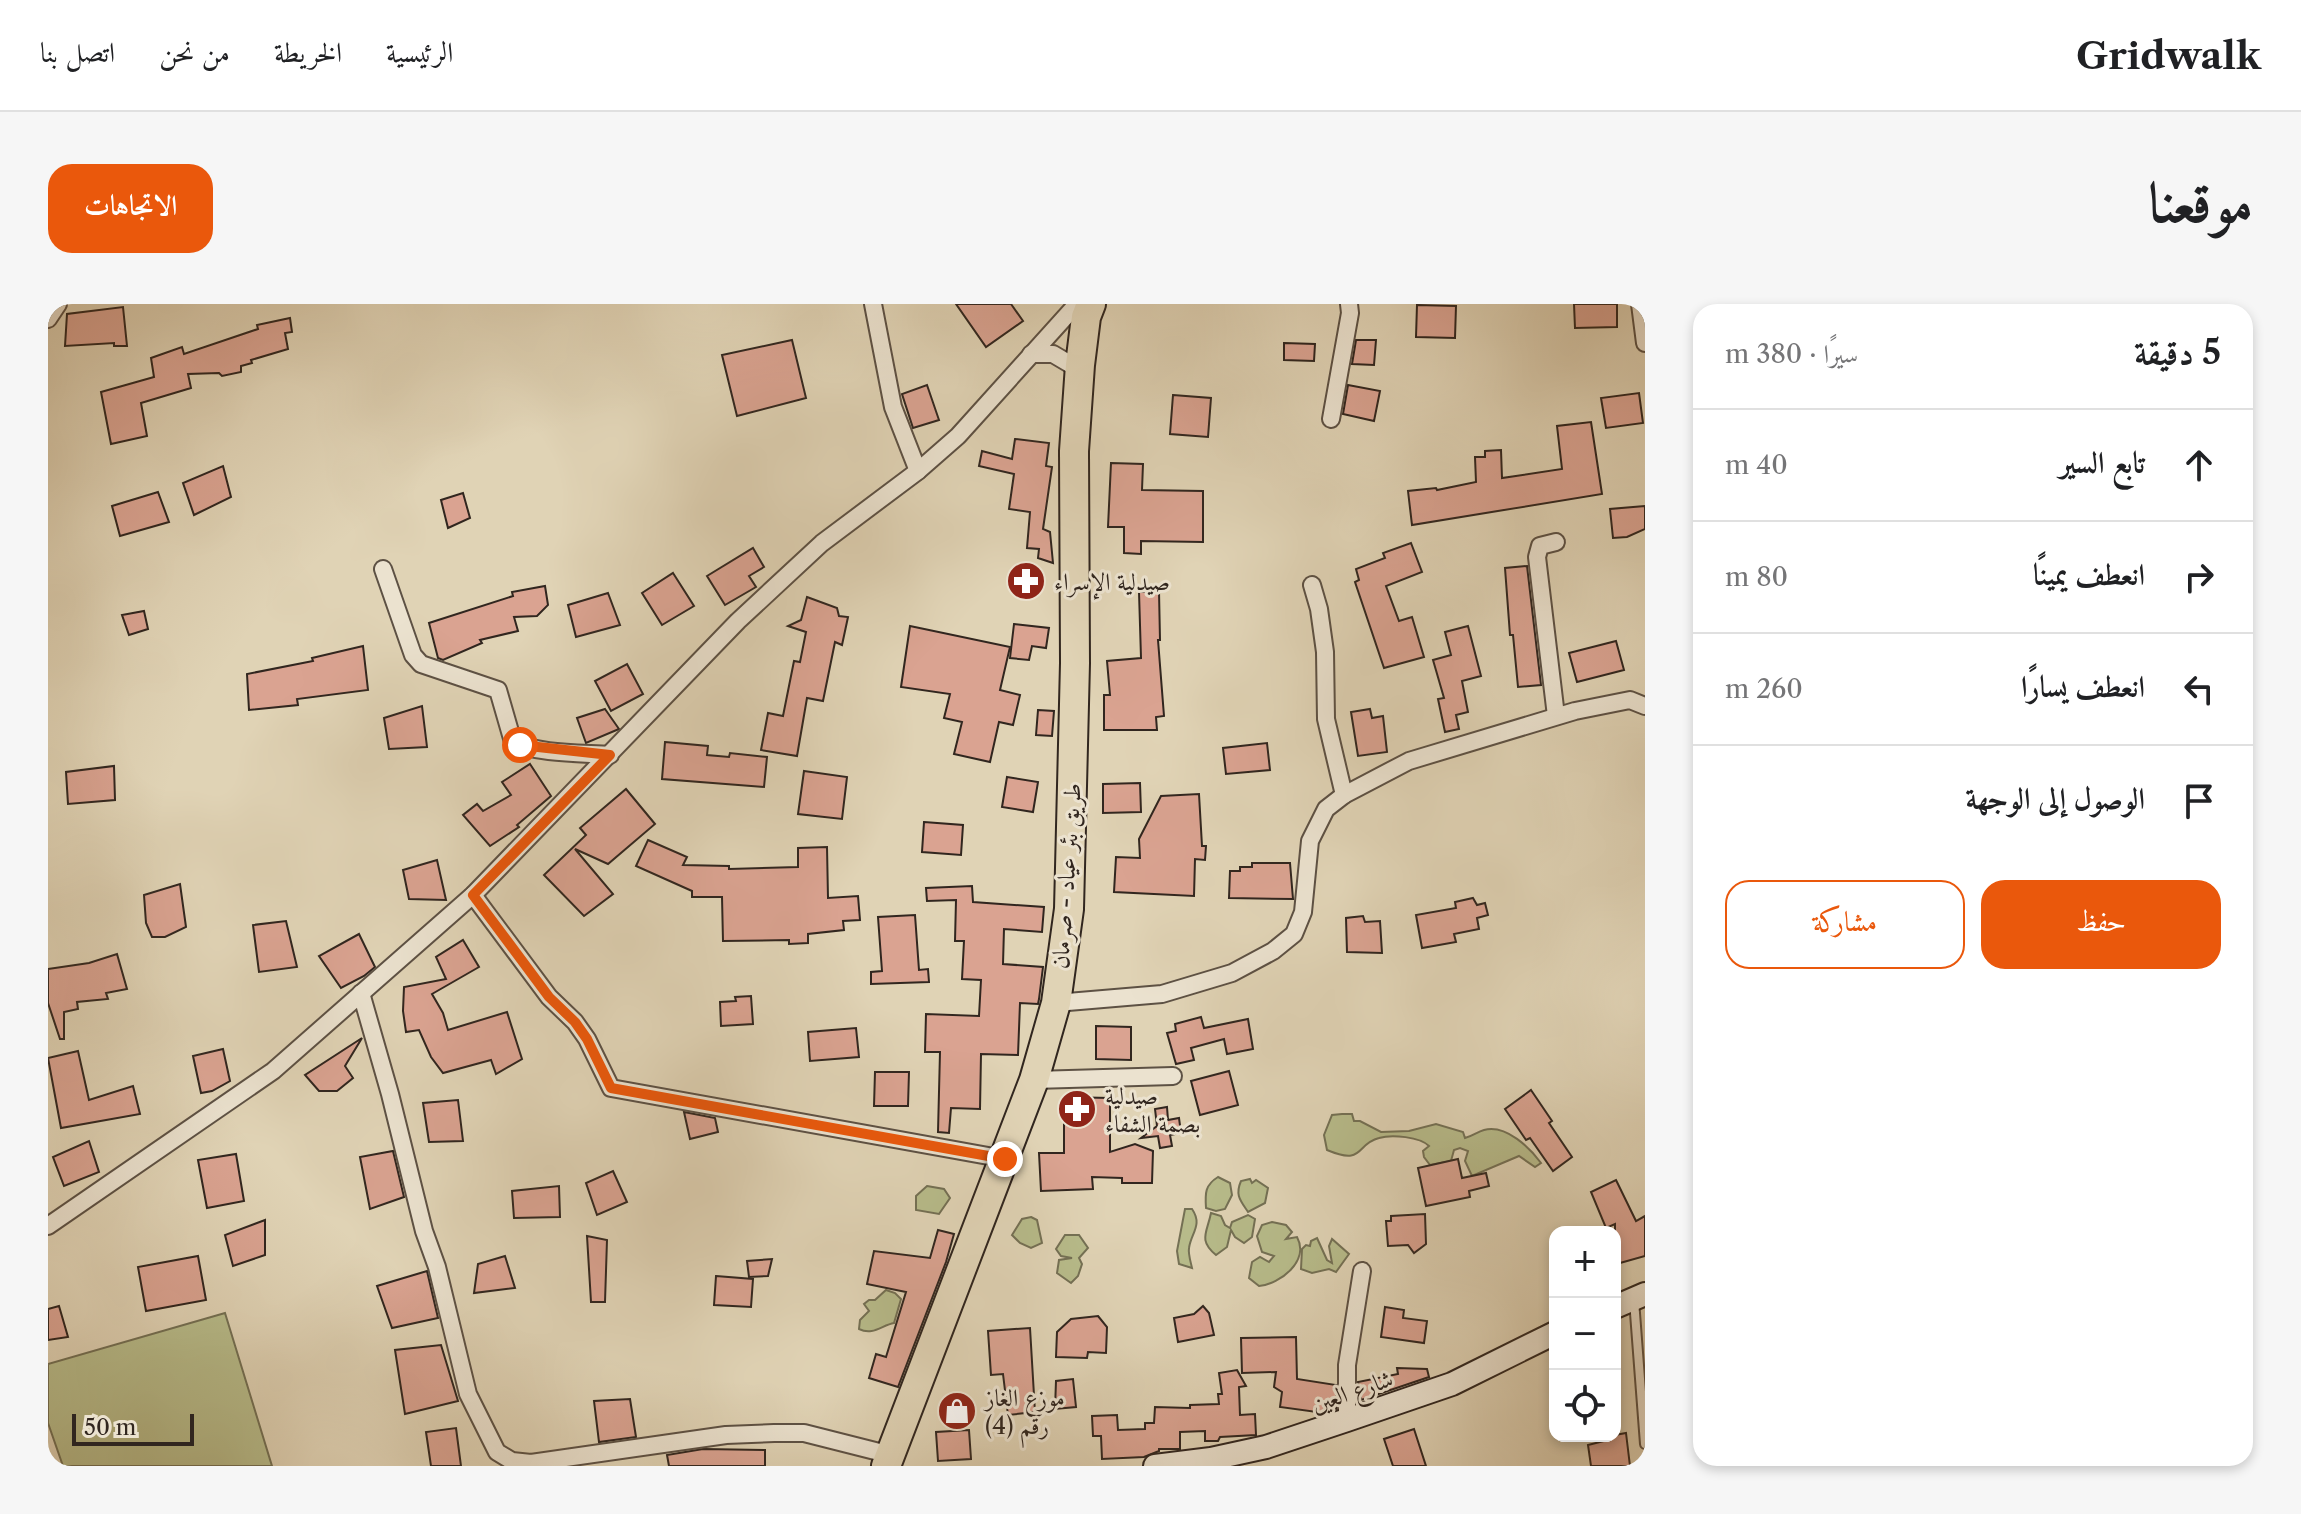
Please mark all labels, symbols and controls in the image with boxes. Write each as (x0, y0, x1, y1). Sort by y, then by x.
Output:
text: Gridwalk (2076, 32, 2261, 79)
text: اتصل بنا (40, 35, 115, 69)
text: من نحن (159, 35, 230, 69)
text: الخريطة (274, 35, 342, 69)
text: الرئيسية (386, 35, 453, 69)
button: الاتجاهات (48, 164, 213, 253)
text: موقعنا (2148, 168, 2253, 237)
text: 5 دقيقة (2134, 331, 2221, 373)
text: سيرًا · 380 m (1725, 338, 1858, 370)
icon: ahead (2177, 443, 2221, 487)
text: تابع السير (2059, 444, 2145, 481)
text: 40 m (1725, 449, 1788, 481)
icon: right (2177, 555, 2221, 599)
text: انعطف يمينًا (2033, 556, 2145, 593)
pharmacy icon: صيدلية الإسراء (1005, 560, 1047, 602)
text: 80 m (1725, 561, 1788, 593)
place label: صيدلية الإسراء (1054, 567, 1170, 600)
icon: left (2177, 667, 2221, 711)
text: انعطف يسارًا (2021, 668, 2145, 705)
text: 260 m (1725, 673, 1803, 705)
route start (502, 727, 538, 763)
icon: arrive (2177, 779, 2221, 823)
text: الوصول إلى الوجهة (1966, 780, 2145, 817)
street label: طريق بئر عياد - صرمان (1045, 782, 1089, 970)
button: مشاركة (1725, 880, 1965, 969)
button: حفظ (1981, 880, 2221, 969)
place label: صيدلية بصمة الشفاء (1105, 1081, 1200, 1138)
pharmacy icon: صيدلية بصمة الشفاء (1056, 1088, 1098, 1130)
route end (987, 1141, 1023, 1177)
map controls (1549, 1226, 1621, 1442)
button: + (1549, 1226, 1621, 1298)
button: − (1549, 1298, 1621, 1370)
street label: شارع العين (1307, 1364, 1399, 1424)
button: locate (1549, 1370, 1621, 1442)
place label: موزع الغاز رقم (4) (983, 1383, 1065, 1448)
shop icon: موزع الغاز رقم (4) (936, 1390, 978, 1432)
scale bar (72, 1410, 194, 1446)
text: 50 m (84, 1414, 136, 1441)

